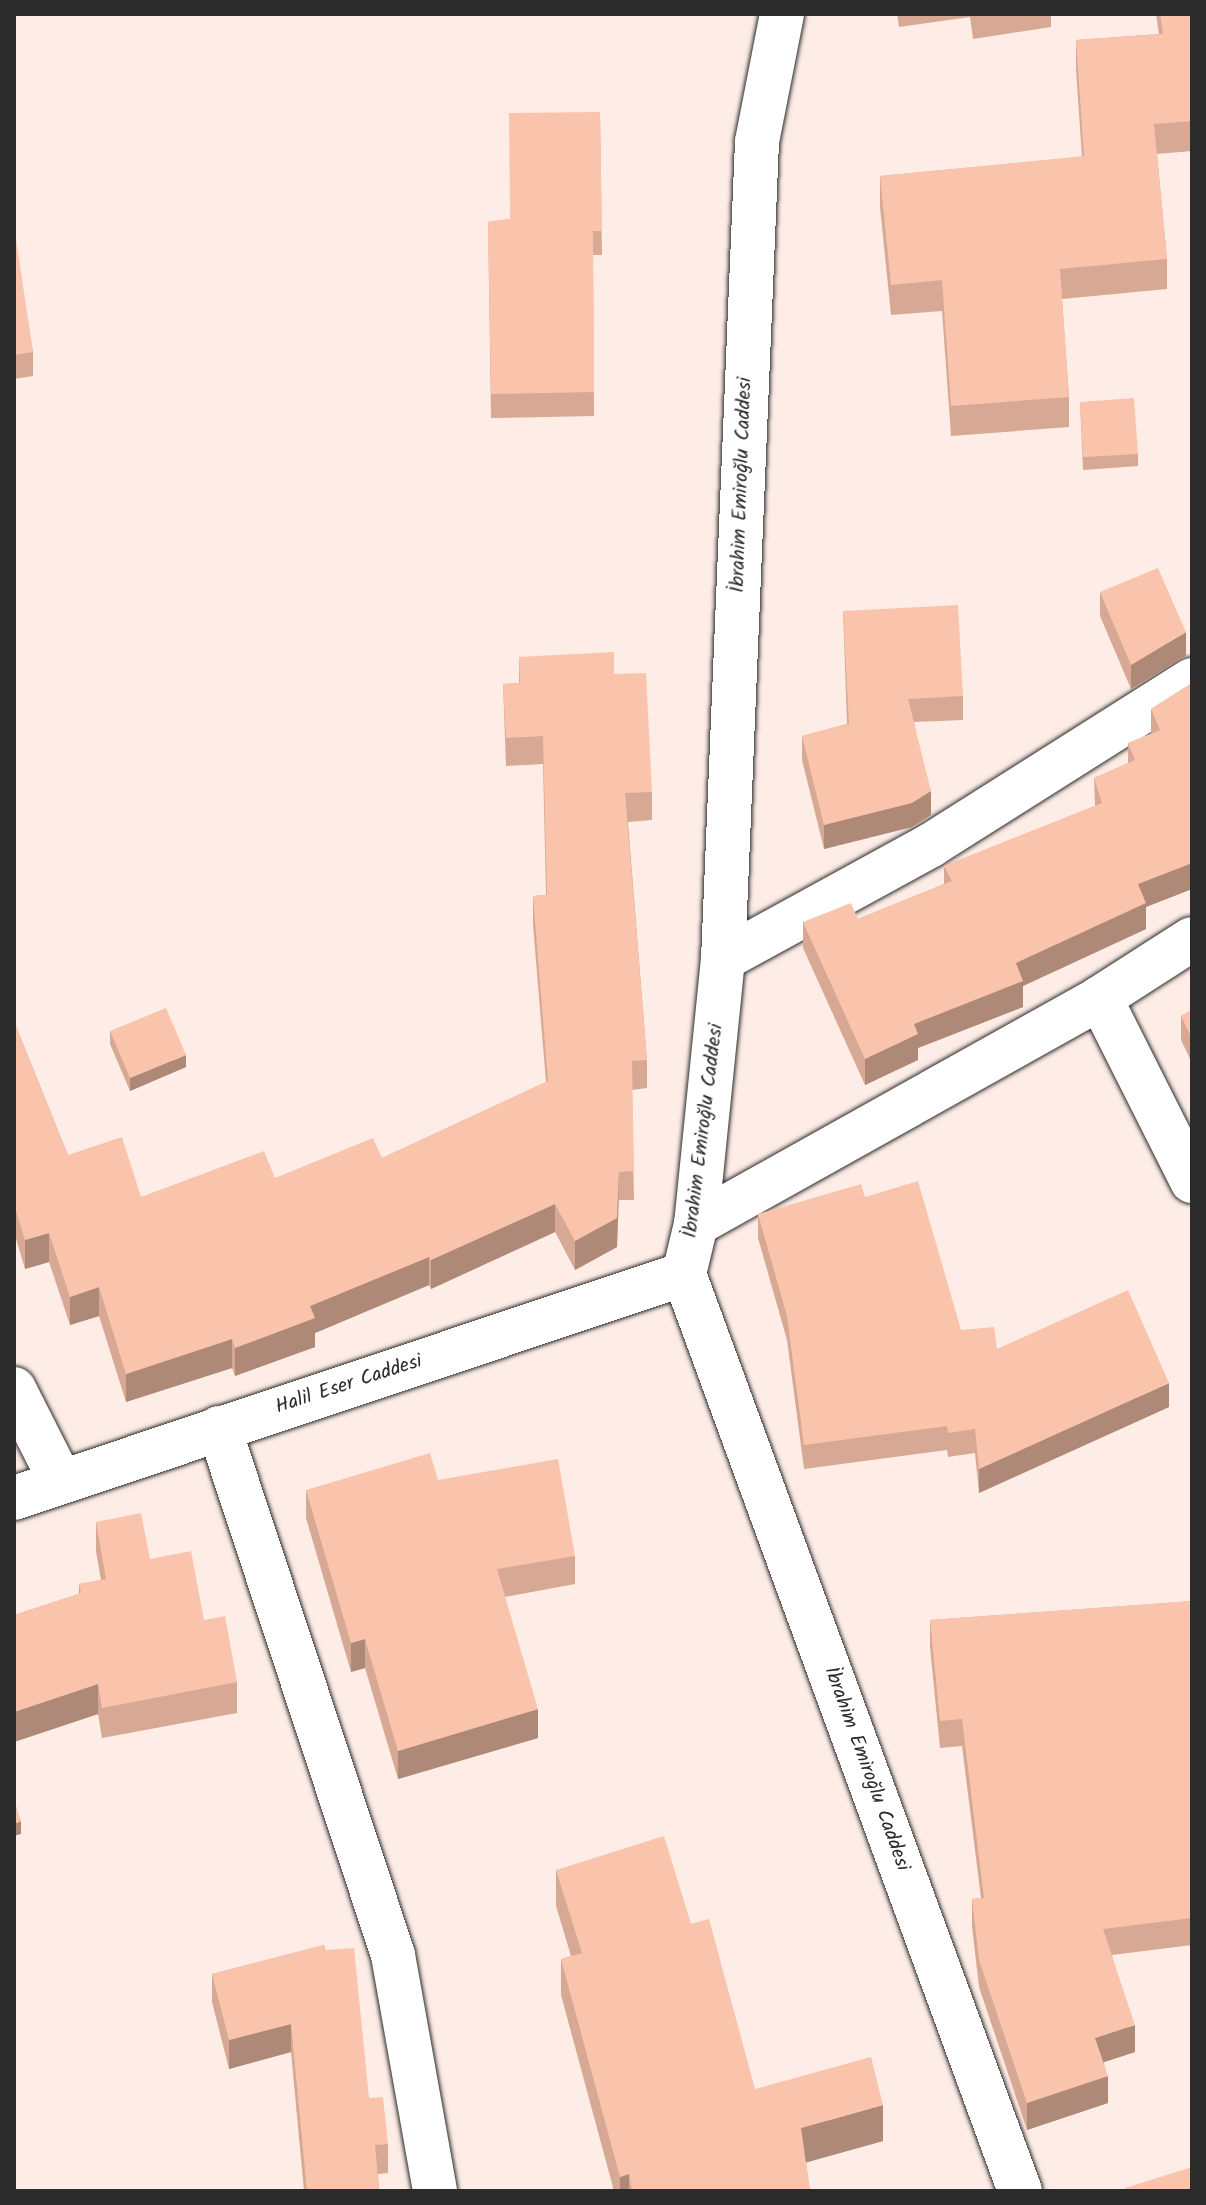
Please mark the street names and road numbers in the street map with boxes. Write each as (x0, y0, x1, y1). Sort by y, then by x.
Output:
street label: İbrahim Emiroğlu Caddesi (726, 377, 758, 593)
street label: İbrahim Emiroğlu Caddesi (679, 1022, 729, 1240)
street label: Halil Eser Caddesi (273, 1350, 425, 1420)
street label: İbrahim Emiroğlu Caddesi (818, 1664, 914, 1874)

